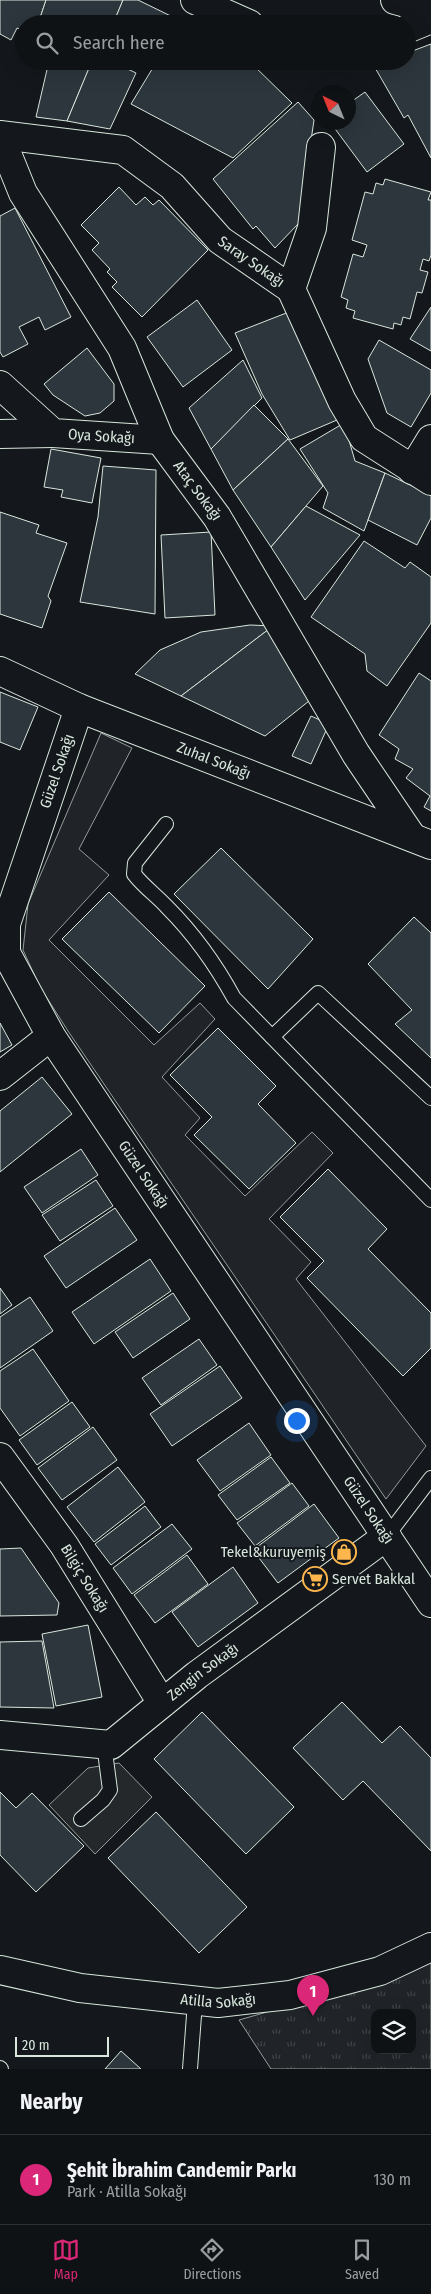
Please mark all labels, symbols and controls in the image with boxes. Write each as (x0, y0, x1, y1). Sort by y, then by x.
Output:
search box (15, 15, 416, 70)
icon: search (33, 29, 61, 57)
text: Search here (73, 31, 165, 54)
north arrow (311, 85, 356, 130)
street label: Saray Sokağı (214, 232, 288, 291)
street label: Oya Sokağı (67, 425, 135, 447)
street label: Ataç Sokağı (169, 457, 226, 524)
street label: Güzel Sokağı (36, 732, 78, 810)
street label: Zuhal Sokağı (175, 738, 253, 783)
street label: Güzel Sokağı (115, 1137, 173, 1212)
your location (284, 1408, 310, 1434)
street label: Güzel Sokağı (340, 1473, 398, 1547)
shop icon: Tekel&kuruyemiş (331, 1539, 357, 1565)
street label: Bilgiç Sokağı (57, 1541, 113, 1616)
place label: Tekel&kuruyemiş (221, 1543, 326, 1561)
supermarket icon: Servet Bakkal (302, 1566, 328, 1592)
place label: Servet Bakkal (332, 1570, 415, 1588)
street label: Zengin Sokağı (164, 1639, 242, 1704)
pin: 1 (297, 1975, 329, 2016)
street label: Atilla Sokağı (180, 1990, 257, 2012)
map controls (371, 2009, 416, 2054)
button: layers (371, 2009, 416, 2054)
scale bar (15, 2034, 109, 2057)
text: 20 m (22, 2037, 50, 2054)
text: Nearby (20, 2089, 82, 2115)
text: Şehit İbrahim Candemir Parkı (67, 2159, 297, 2182)
text: 1 (33, 2170, 39, 2189)
text: 130 m (373, 2170, 411, 2189)
text: Park · Atilla Sokağı (67, 2182, 187, 2201)
tab: Map (52, 2236, 80, 2283)
tab: Directions (183, 2236, 241, 2283)
tab: Saved (345, 2236, 379, 2283)

